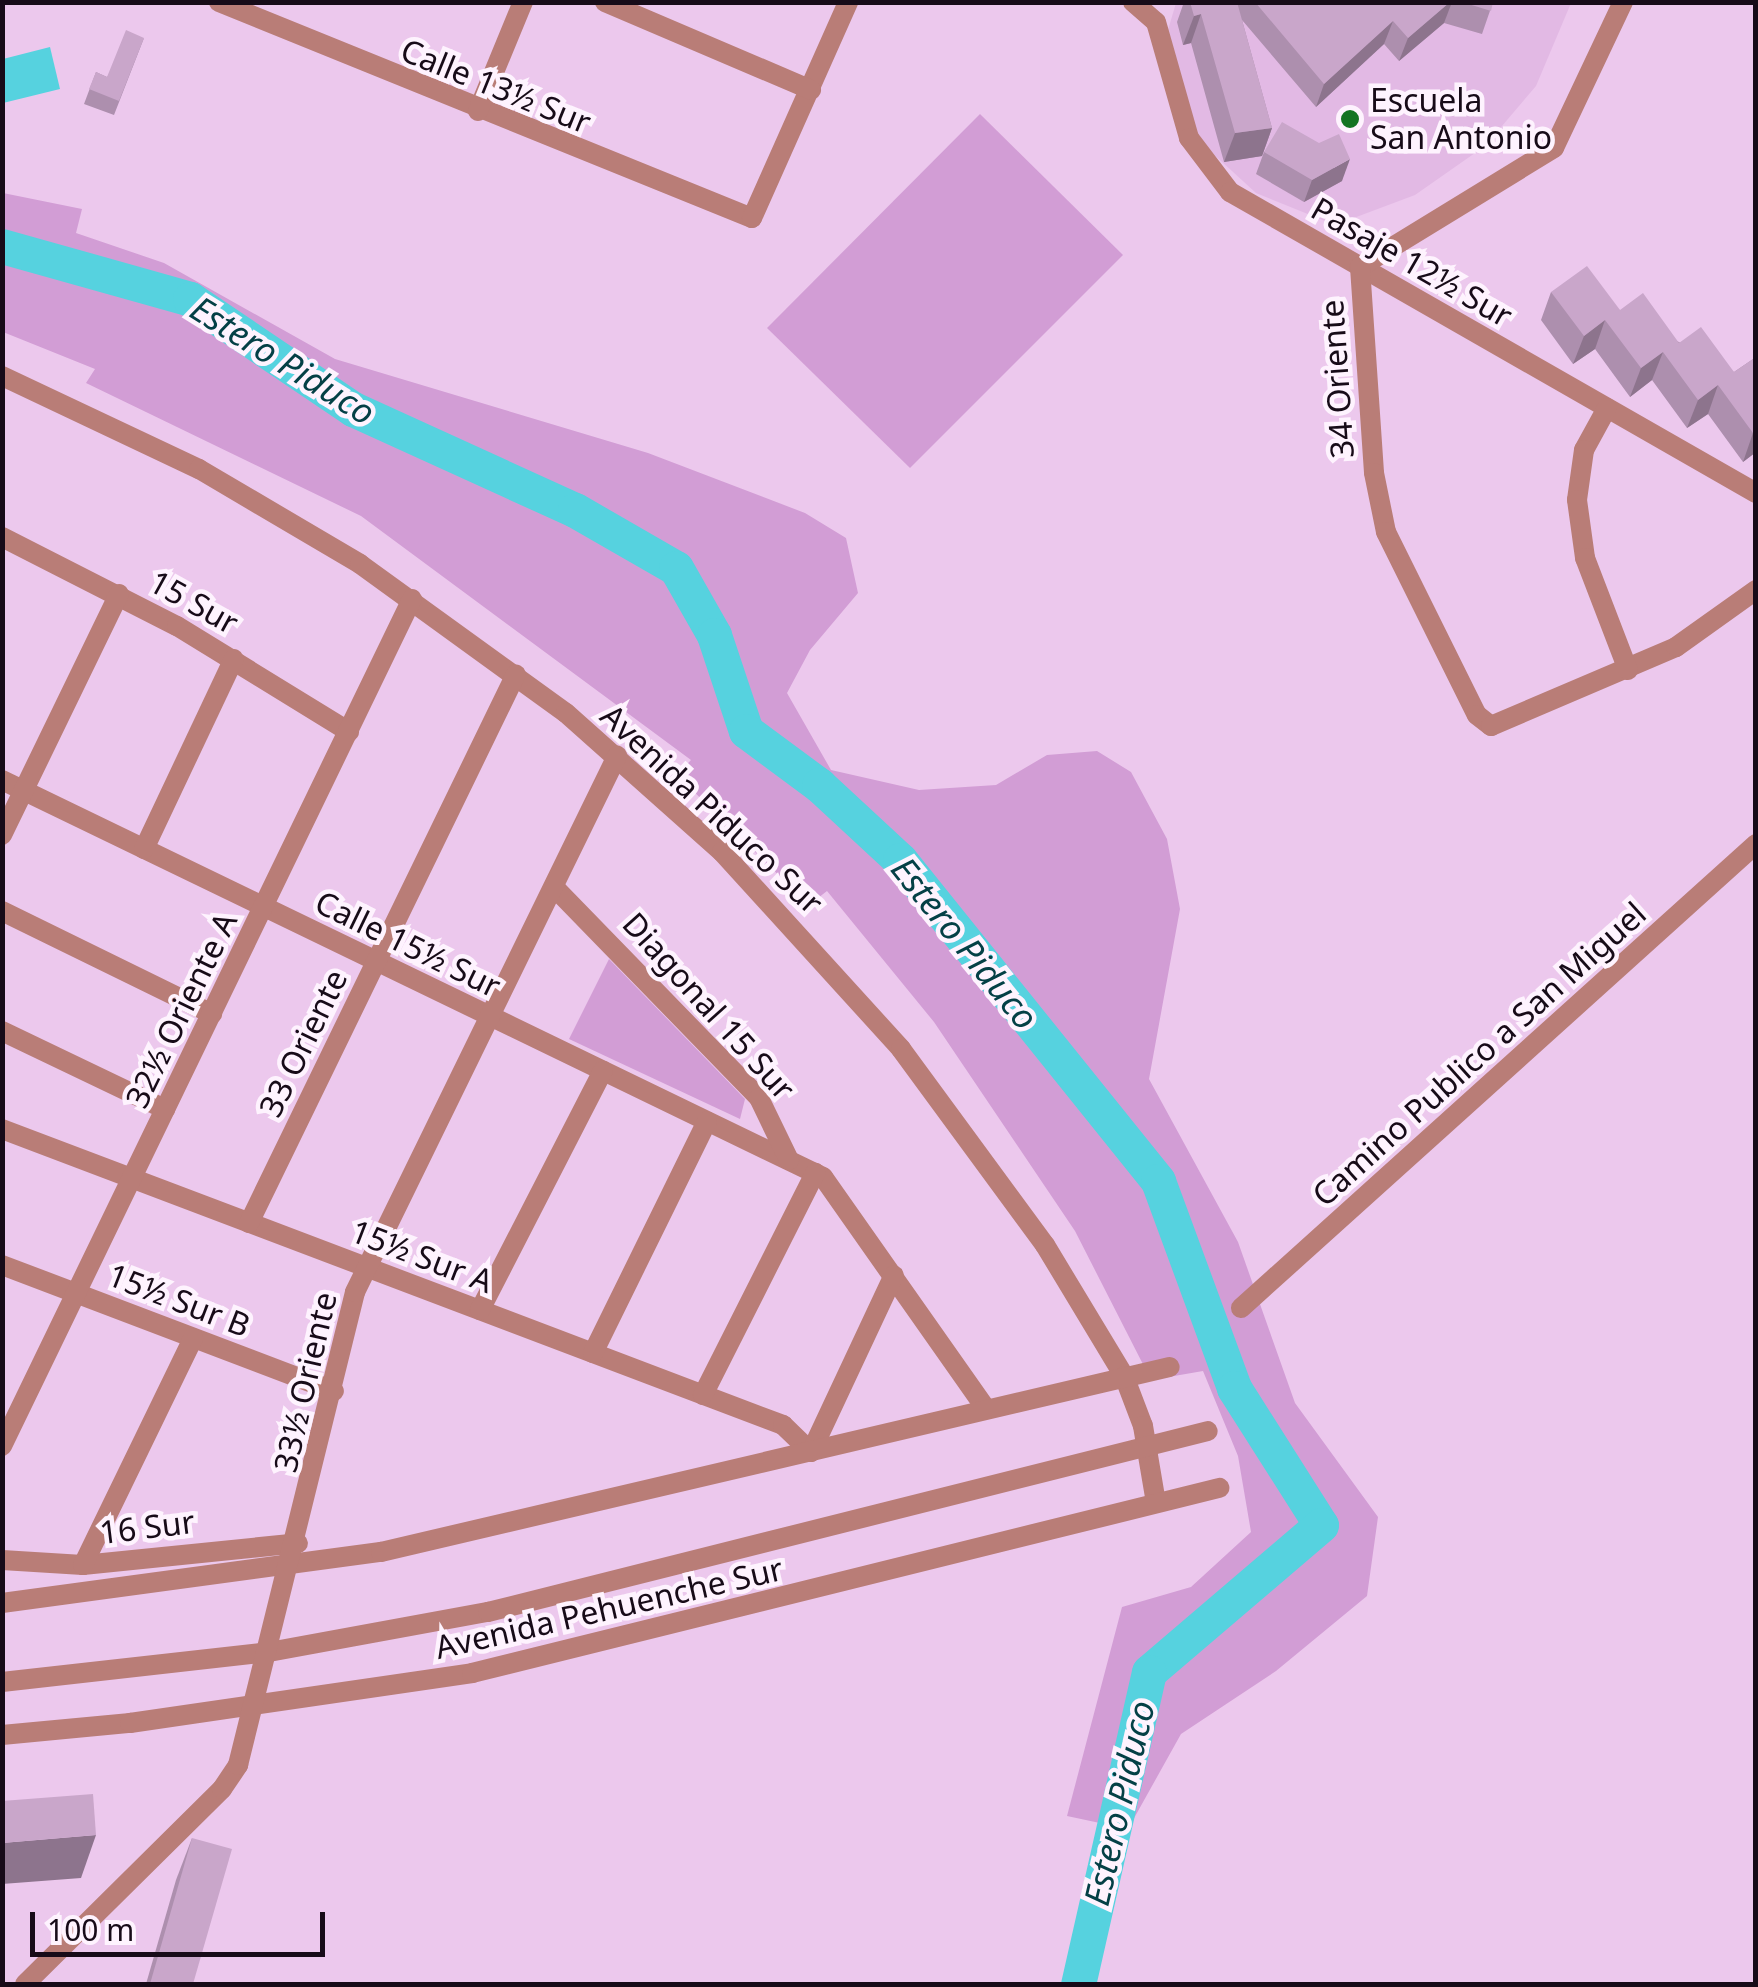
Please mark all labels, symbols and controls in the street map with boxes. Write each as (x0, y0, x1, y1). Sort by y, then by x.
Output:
street label: Calle 13½ Sur (396, 31, 596, 141)
place label: Escuela San Antonio (1370, 82, 1552, 157)
marker: Escuela San Antonio (1339, 108, 1361, 130)
street label: Pasaje 12½ Sur (1305, 189, 1519, 335)
water label: Estero Piduco (183, 287, 383, 433)
street label: 34 Oriente (1312, 298, 1362, 460)
street label: 15 Sur (143, 562, 245, 642)
street label: Avenida Piduco Sur (593, 696, 831, 922)
water label: Estero Piduco (883, 848, 1047, 1038)
street label: Calle 15½ Sur (309, 883, 507, 1005)
street label: Camino Publico a San Miguel (1304, 894, 1654, 1214)
street label: Diagonal 15 Sur (615, 905, 803, 1107)
street label: 32½ Oriente A (117, 906, 245, 1114)
street label: 33 Oriente (251, 963, 355, 1123)
street label: 15½ Sur A (346, 1211, 498, 1301)
street label: 15½ Sur B (102, 1255, 256, 1345)
street label: 33½ Oriente (266, 1288, 344, 1476)
street label: 16 Sur (97, 1502, 197, 1552)
street label: Avenida Pehuenche Sur (431, 1549, 787, 1667)
water label: Estero Piduco (1075, 1696, 1163, 1910)
scale bar (35, 1892, 330, 1954)
text: 100 m (47, 1909, 134, 1950)

